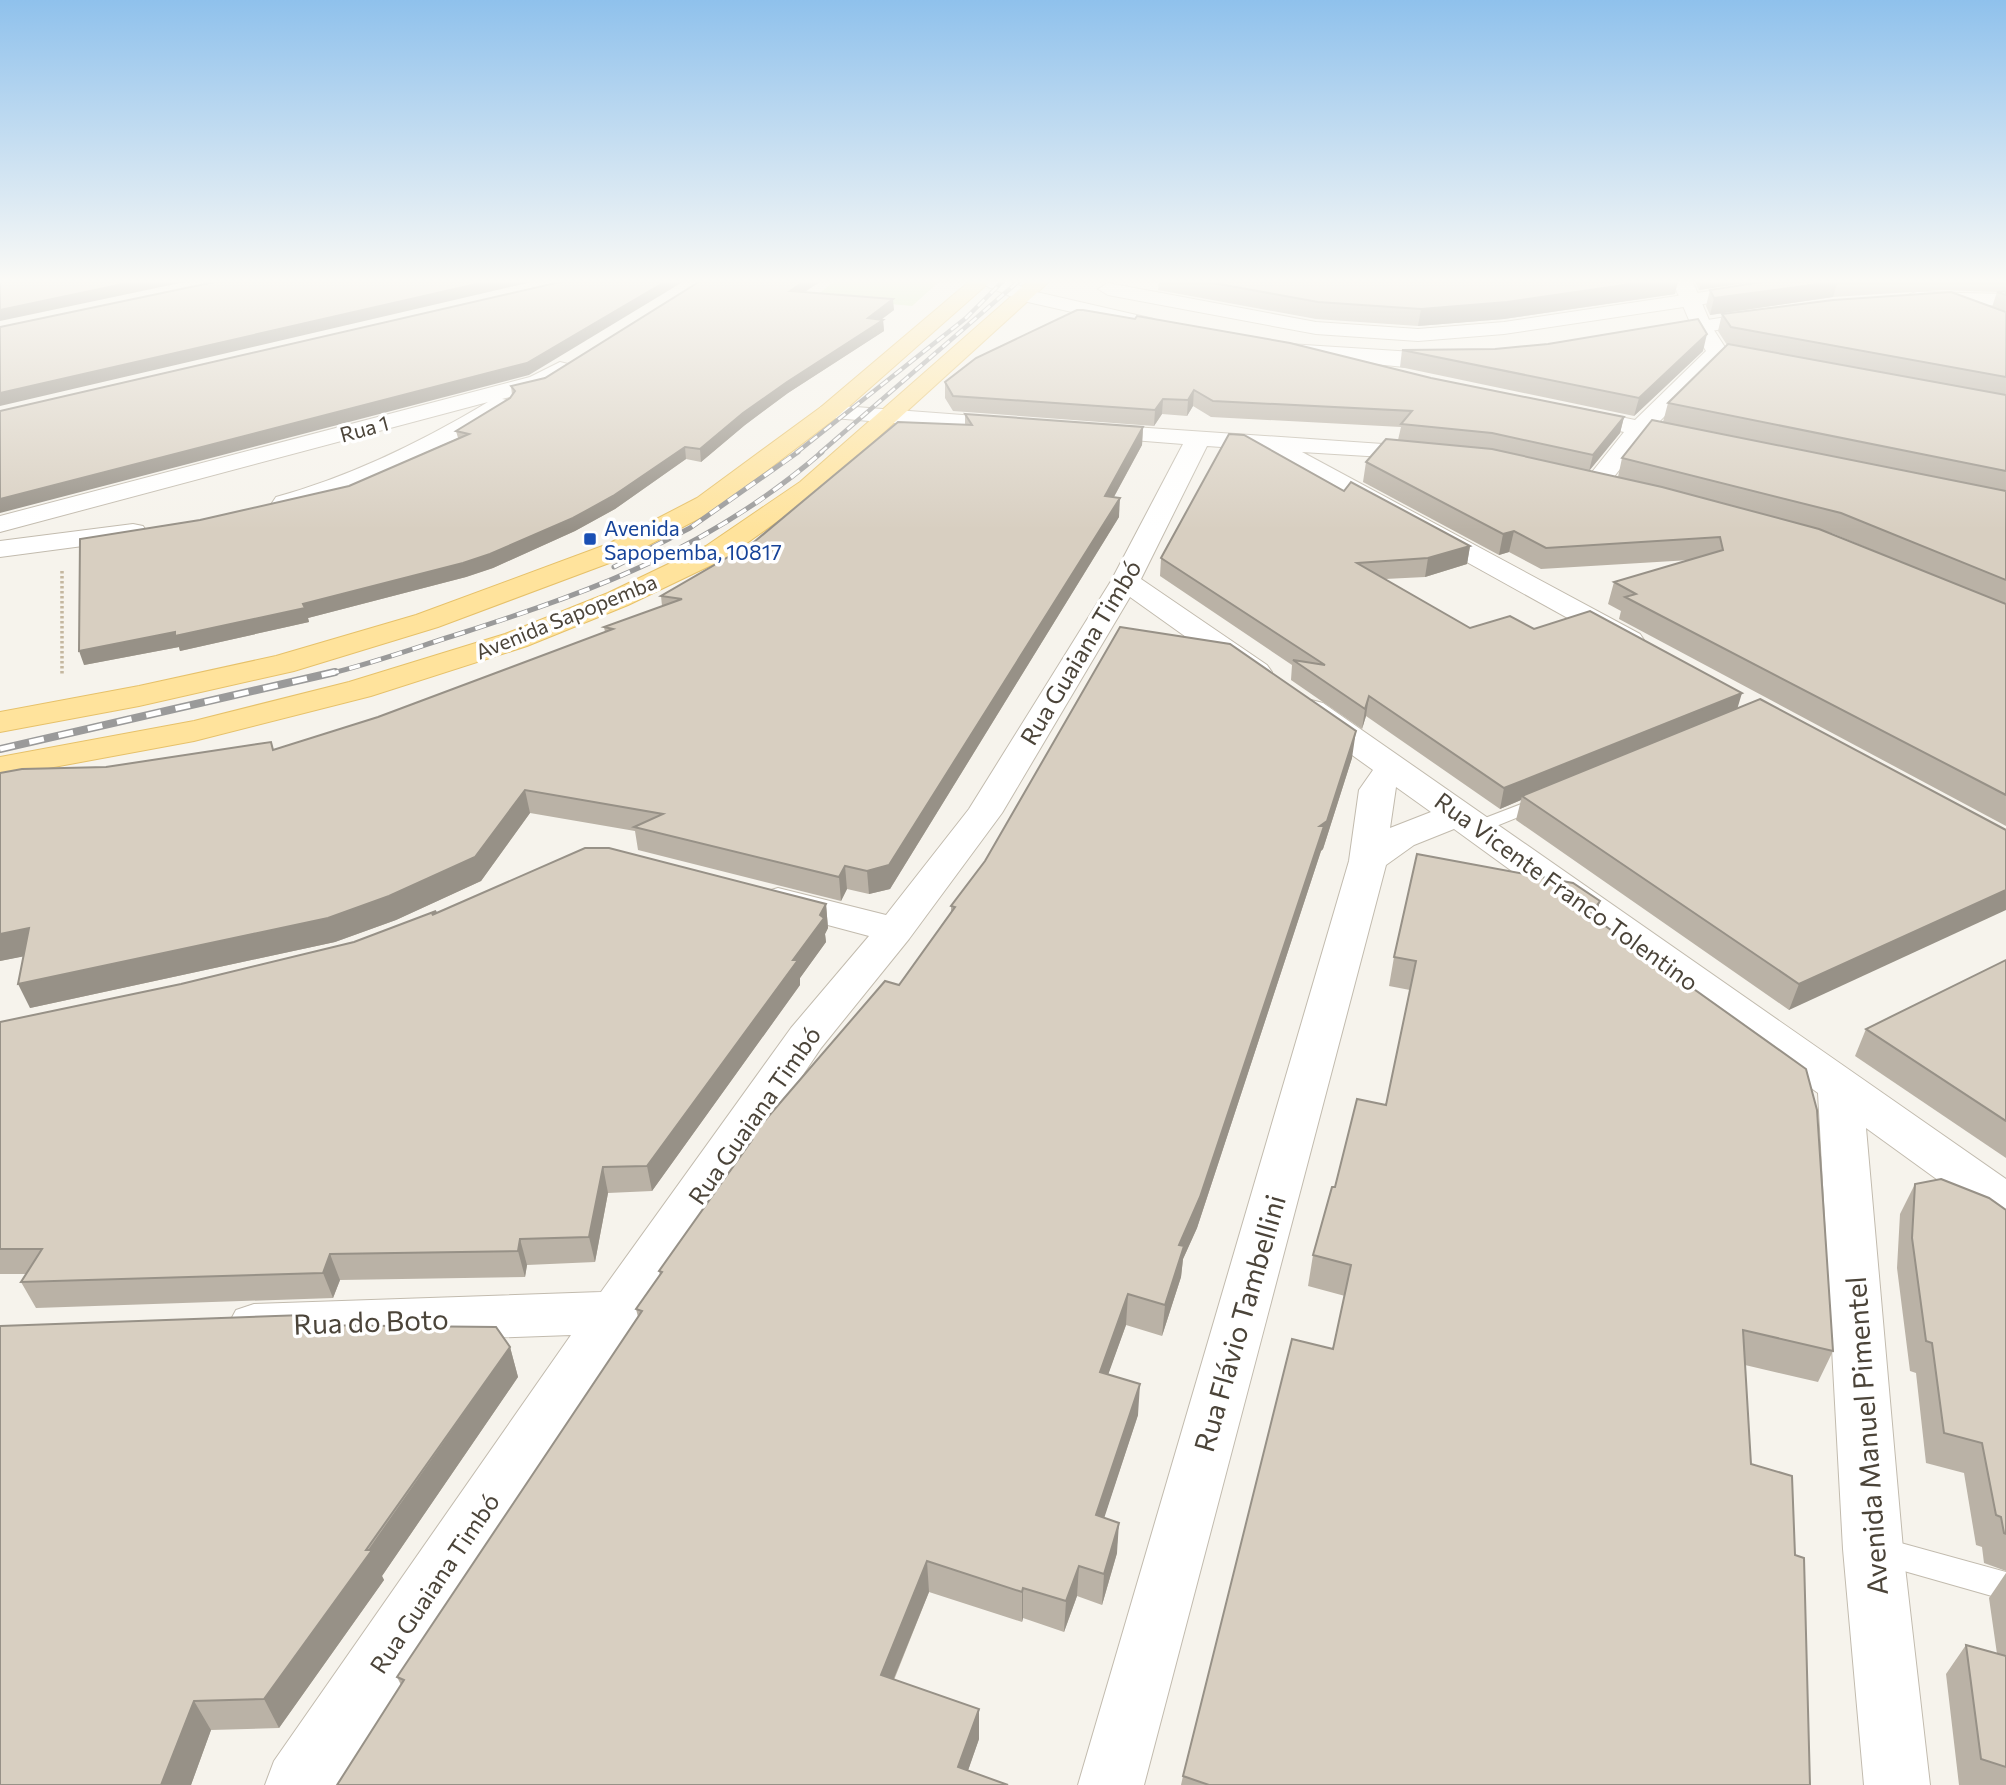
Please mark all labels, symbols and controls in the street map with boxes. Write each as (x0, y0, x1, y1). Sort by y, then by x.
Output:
street label: Rua 1 (337, 409, 391, 447)
place label: Avenida Sapopemba, 10817 (604, 515, 782, 564)
marker: Avenida Sapopemba, 10817 (582, 531, 598, 547)
street label: Rua Guaiana Timbó (1013, 554, 1147, 750)
street label: Avenida Sapopemba (472, 568, 660, 664)
street label: Rua Vicente Franco Tolentino (1430, 786, 1704, 996)
street label: Rua Guaiana Timbó (682, 1020, 826, 1210)
street label: Rua Flávio Tambellini (1186, 1191, 1292, 1455)
street label: Avenida Manuel Pimentel (1838, 1275, 1894, 1597)
street label: Rua do Boto (293, 1301, 449, 1341)
street label: Rua Guaiana Timbó (363, 1488, 505, 1678)

